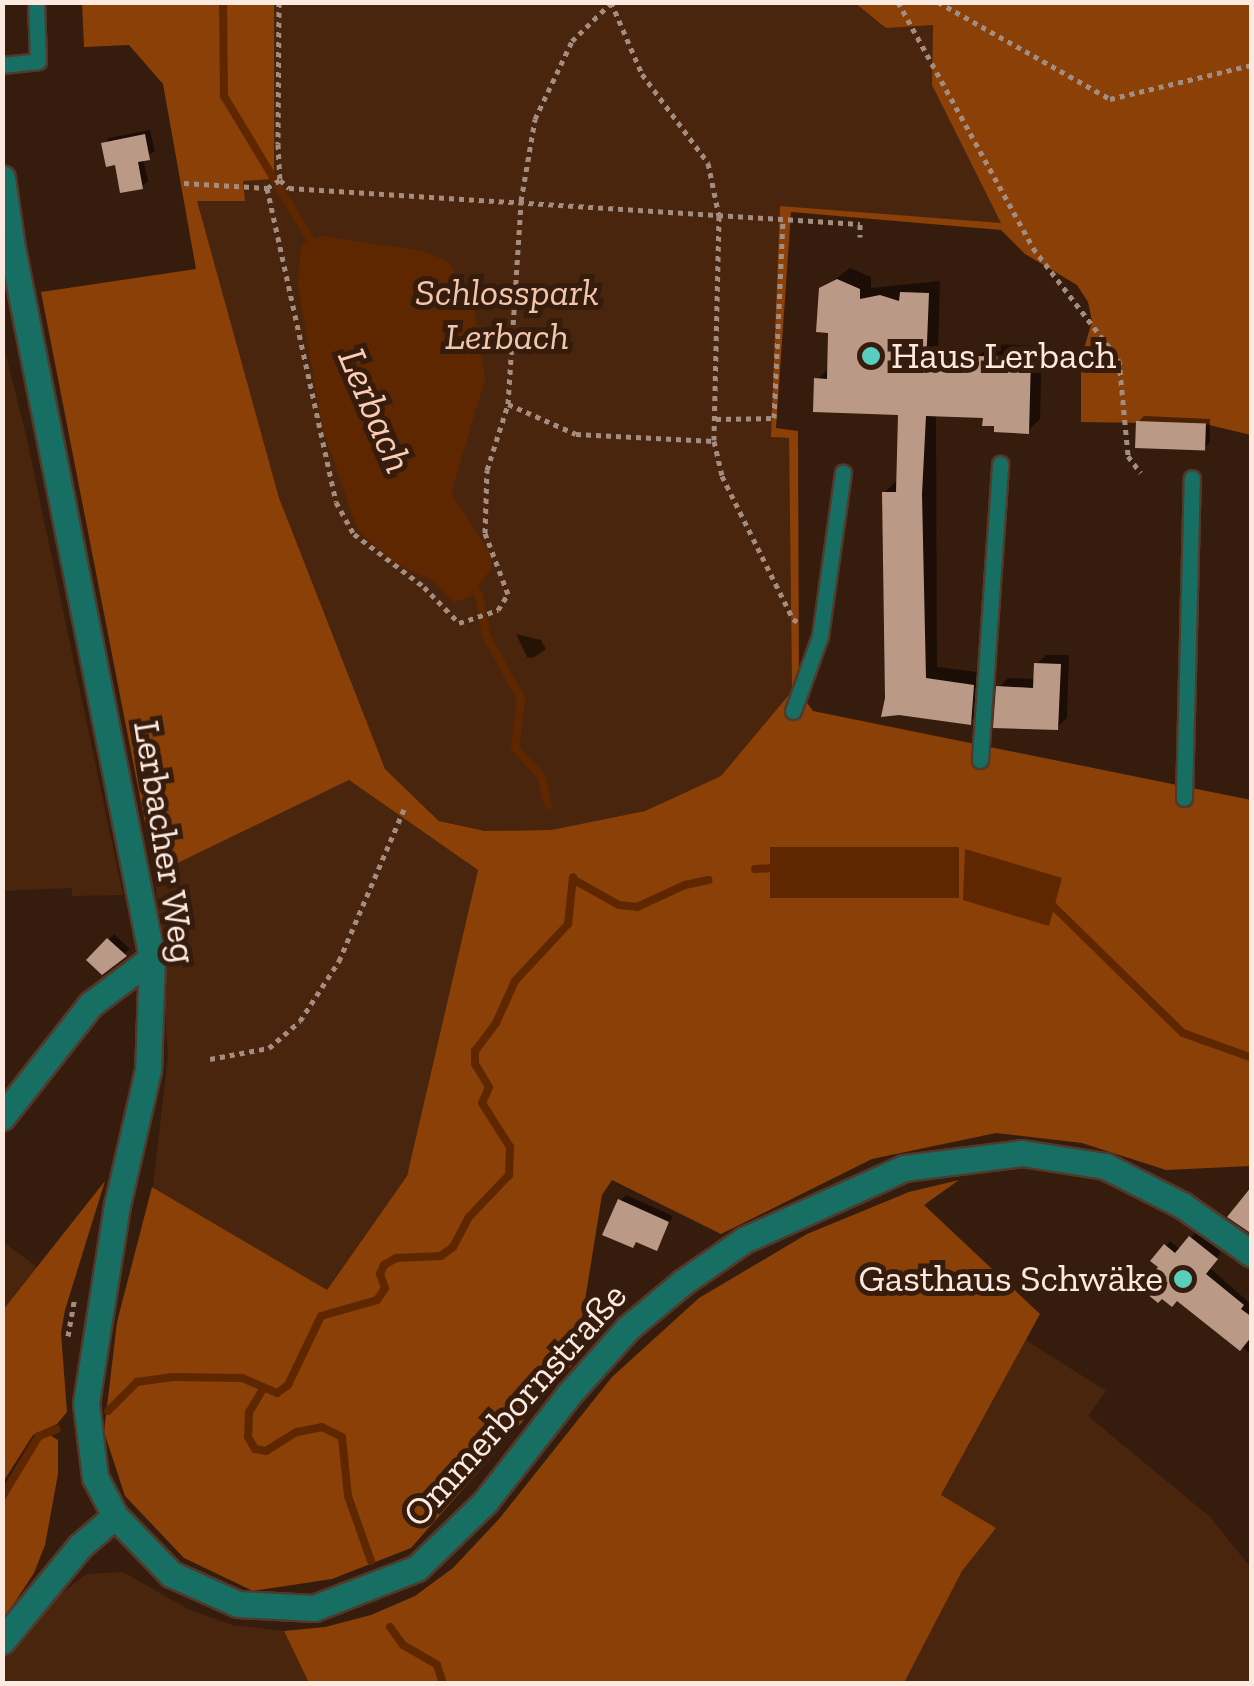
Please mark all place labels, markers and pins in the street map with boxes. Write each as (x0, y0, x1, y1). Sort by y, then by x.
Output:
place label: Haus Lerbach (891, 333, 1116, 379)
marker: Haus Lerbach (860, 345, 882, 367)
place label: Gasthaus Schwäke (859, 1256, 1163, 1302)
marker: Gasthaus Schwäke (1172, 1268, 1194, 1290)

